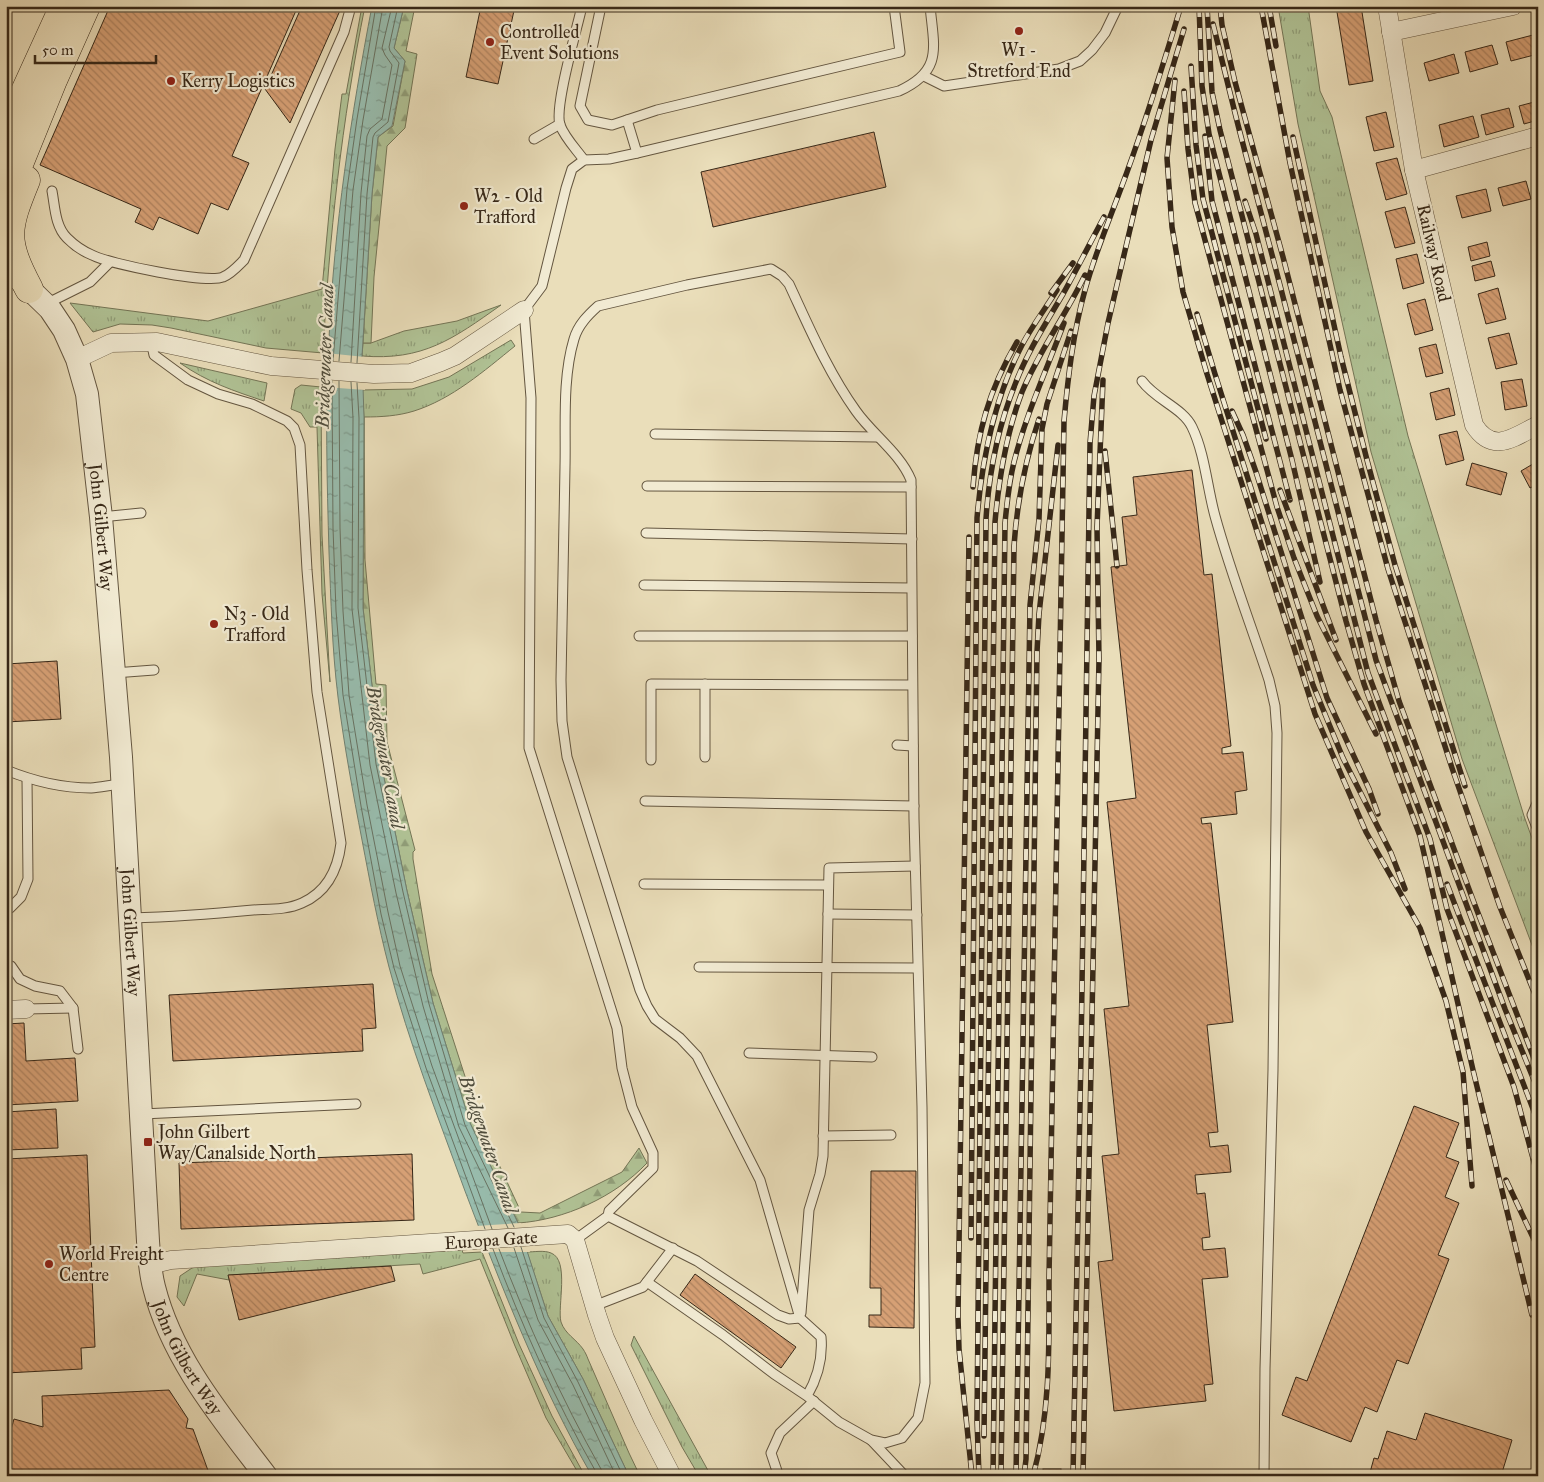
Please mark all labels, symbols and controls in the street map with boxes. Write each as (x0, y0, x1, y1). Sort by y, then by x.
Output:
place label: Controlled Event Solutions (500, 21, 619, 64)
marker: W1 - Stretford End (1013, 25, 1025, 37)
scale bar (35, 32, 156, 64)
marker: Controlled Event Solutions (484, 36, 496, 48)
place label: W1 - Stretford End (967, 39, 1071, 82)
text: 50 m (42, 41, 74, 59)
place label: Kerry Logistics (181, 70, 295, 93)
marker: Kerry Logistics (165, 75, 177, 87)
place label: W2 - Old Trafford (474, 185, 543, 228)
marker: W2 - Old Trafford (458, 200, 470, 212)
street label: Railway Road (1412, 202, 1456, 304)
water label: Bridgewater Canal (310, 281, 339, 430)
street label: John Gilbert Way (83, 460, 118, 592)
place label: N3 - Old Trafford (224, 603, 289, 646)
marker: N3 - Old Trafford (208, 618, 220, 630)
water label: Bridgewater Canal (361, 683, 410, 832)
street label: John Gilbert Way (115, 866, 145, 997)
water label: Bridgewater Canal (454, 1071, 524, 1218)
place label: John Gilbert Way/Canalside North (156, 1121, 316, 1164)
marker: John Gilbert Way/Canalside North (142, 1136, 154, 1148)
street label: Europa Gate (444, 1226, 538, 1254)
place label: World Freight Centre (59, 1243, 165, 1286)
marker: World Freight Centre (43, 1258, 55, 1270)
street label: John Gilbert Way (146, 1295, 228, 1420)

